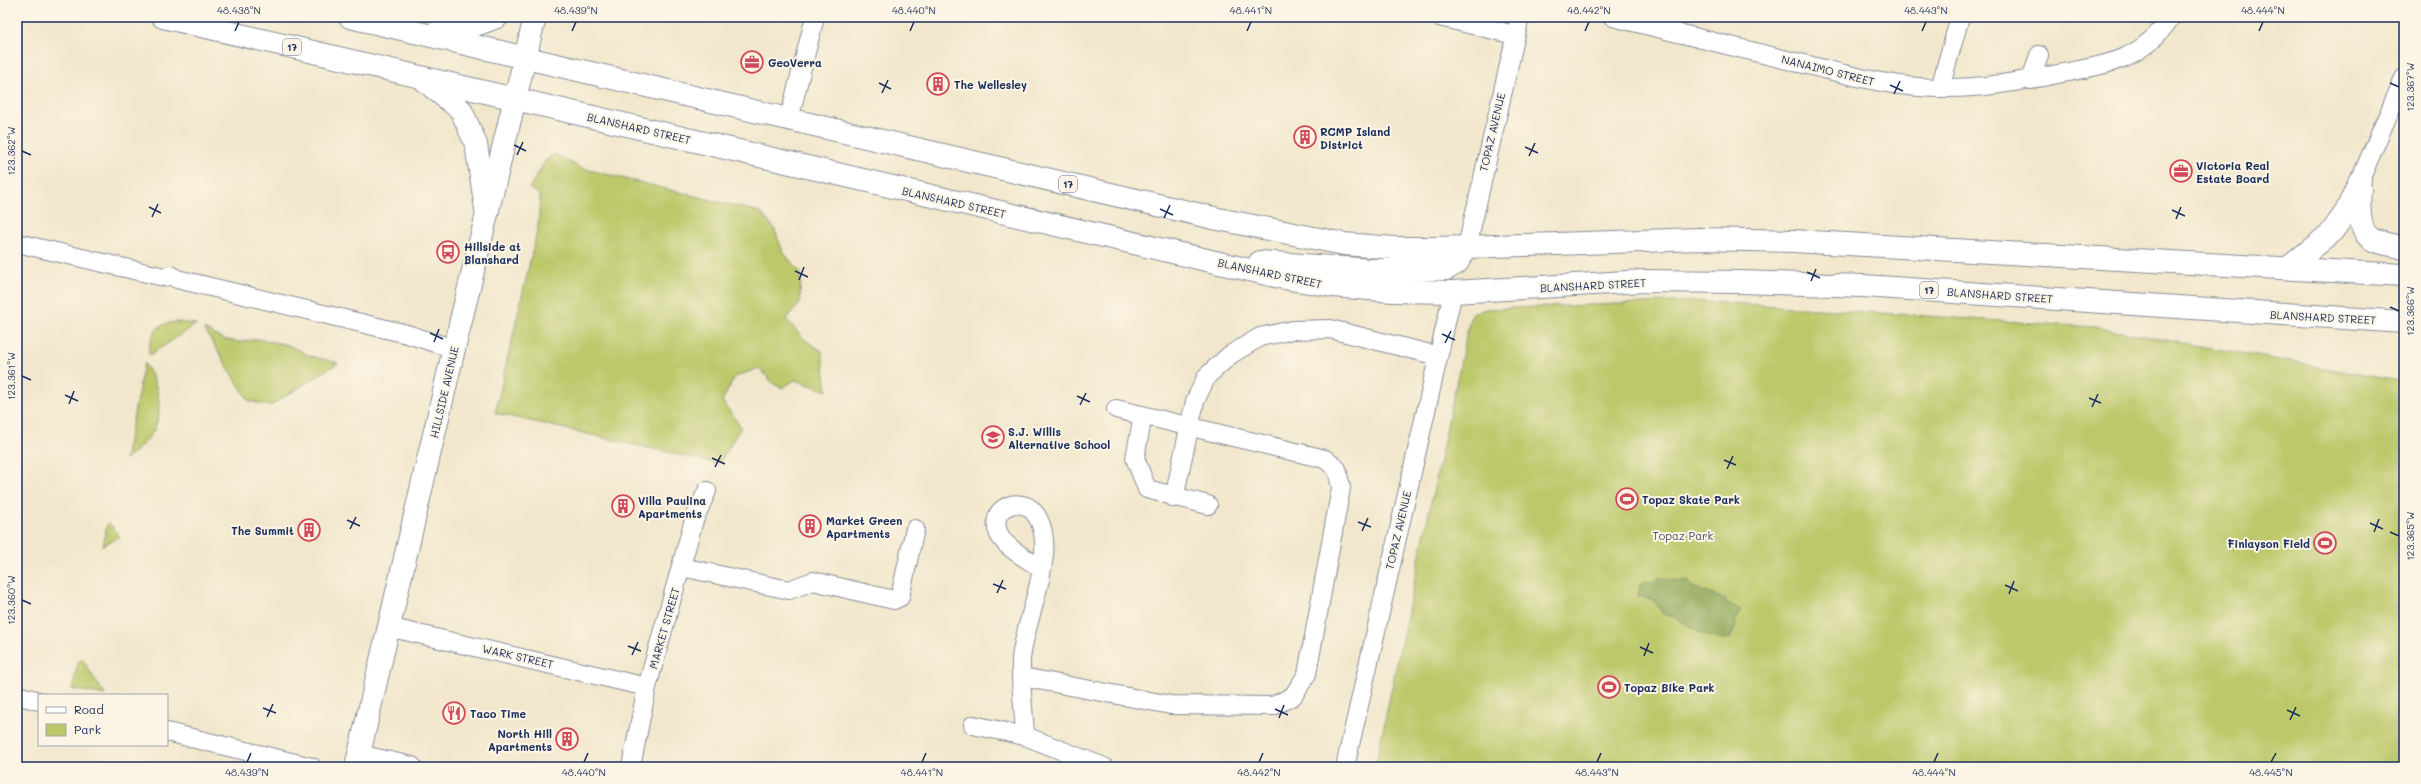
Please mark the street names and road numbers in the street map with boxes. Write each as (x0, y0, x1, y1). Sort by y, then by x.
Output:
road number: 17 (283, 39, 301, 55)
street label: NANAIMO STREET (1780, 51, 1876, 89)
street label: TOPAZ AVENUE (1476, 91, 1508, 173)
street label: BLANSHARD STREET (586, 109, 692, 147)
road number: 17 (1059, 176, 1077, 192)
street label: BLANSHARD STREET (901, 183, 1007, 221)
street label: BLANSHARD STREET (1216, 255, 1324, 291)
street label: BLANSHARD STREET (1540, 275, 1646, 295)
road number: 17 (1920, 282, 1938, 298)
street label: BLANSHARD STREET (1946, 284, 2054, 306)
street label: BLANSHARD STREET (2270, 307, 2376, 327)
street label: HILLSIDE AVENUE (426, 345, 462, 439)
street label: TOPAZ AVENUE (1382, 489, 1414, 571)
street label: MARKET STREET (645, 585, 683, 671)
street label: WARK STREET (481, 641, 555, 671)

